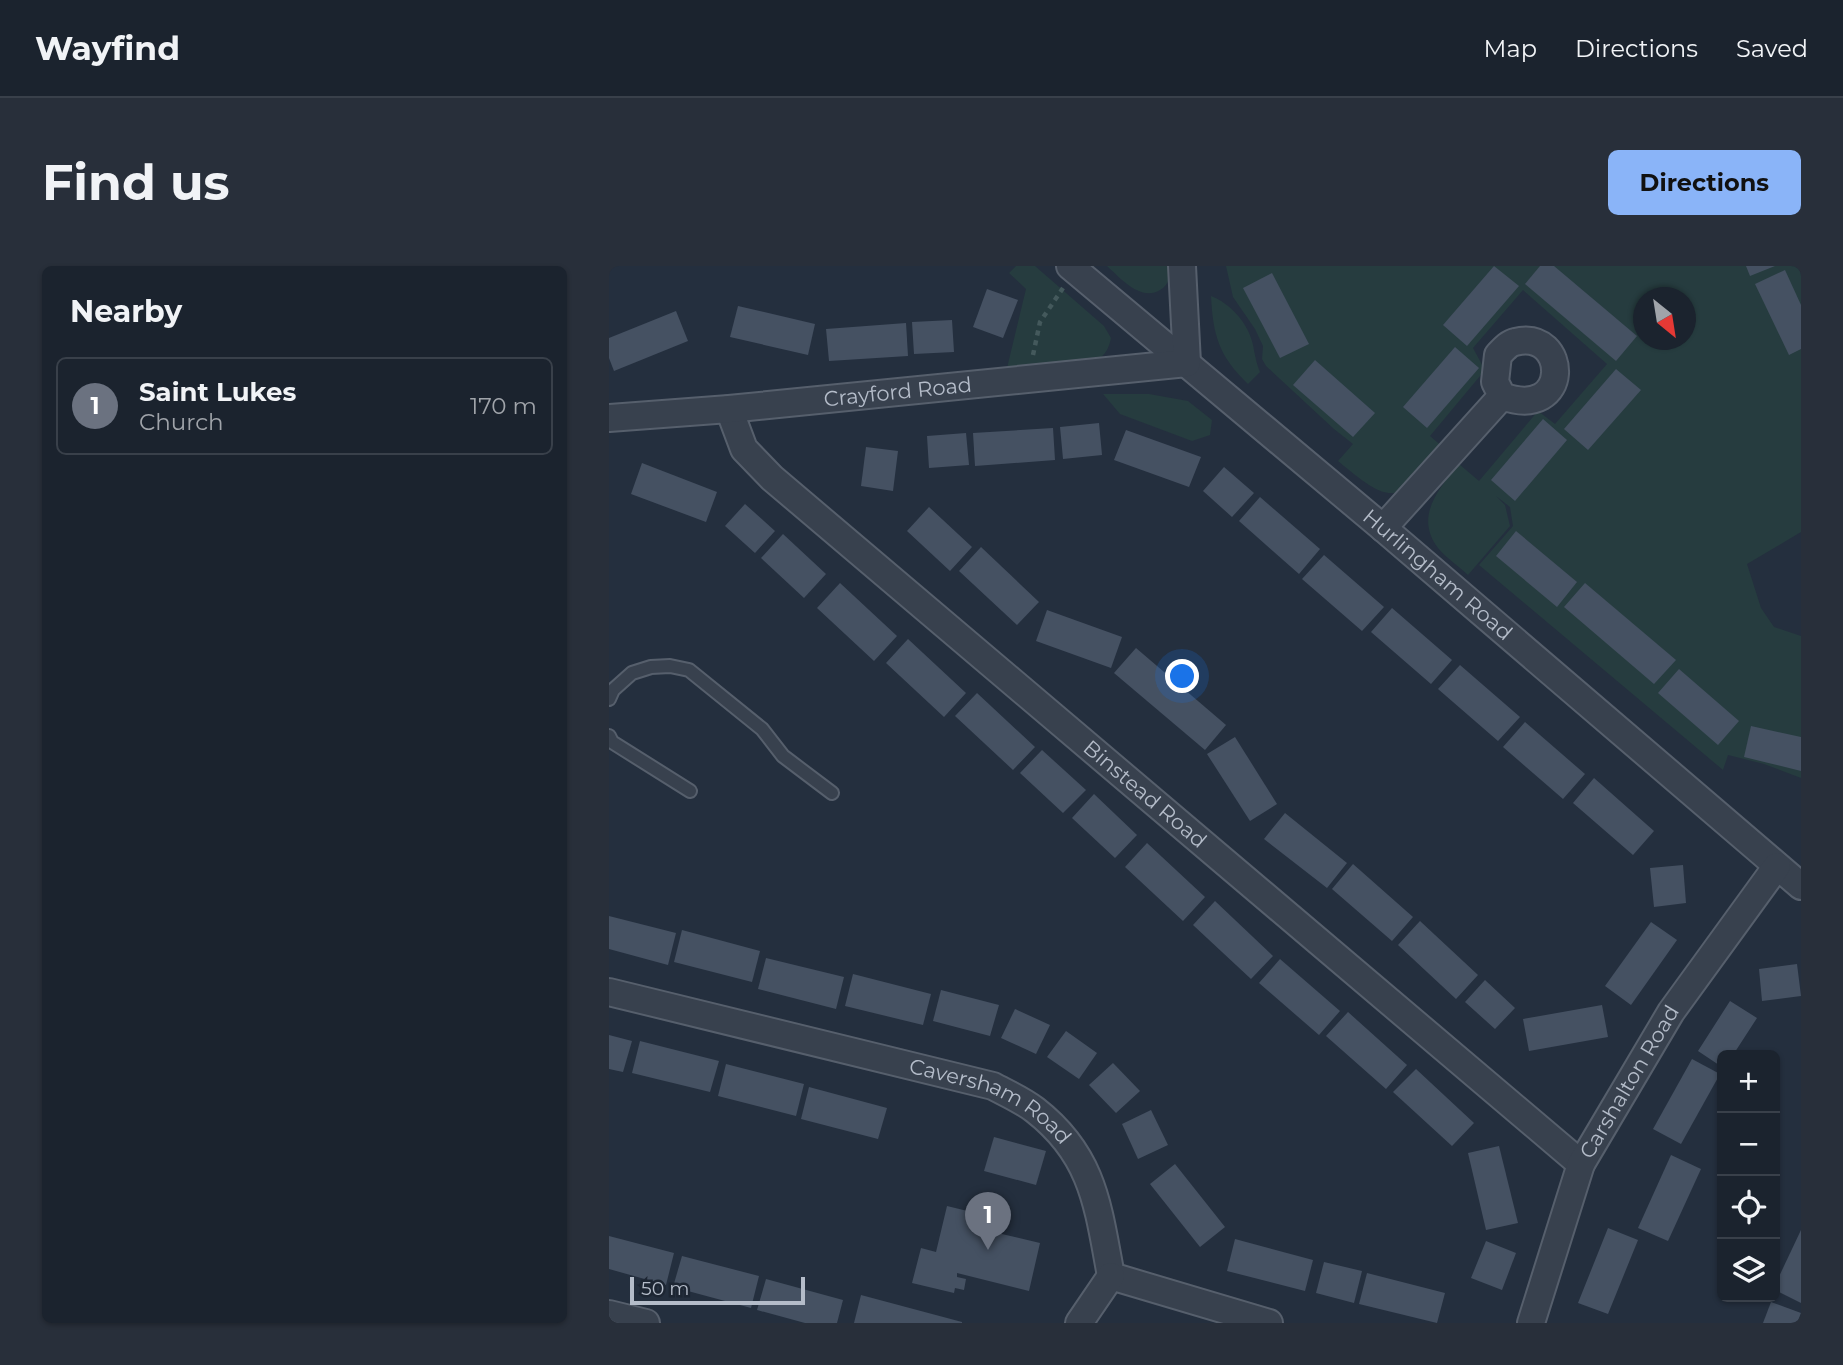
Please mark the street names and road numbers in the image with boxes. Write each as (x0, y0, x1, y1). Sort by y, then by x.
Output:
street label: Crayford Road (822, 372, 973, 411)
street label: Hurlingham Road (1358, 504, 1518, 645)
street label: Binstead Road (1079, 735, 1212, 853)
street label: Carshalton Road (1574, 1001, 1684, 1163)
street label: Caversham Road (907, 1053, 1077, 1149)

